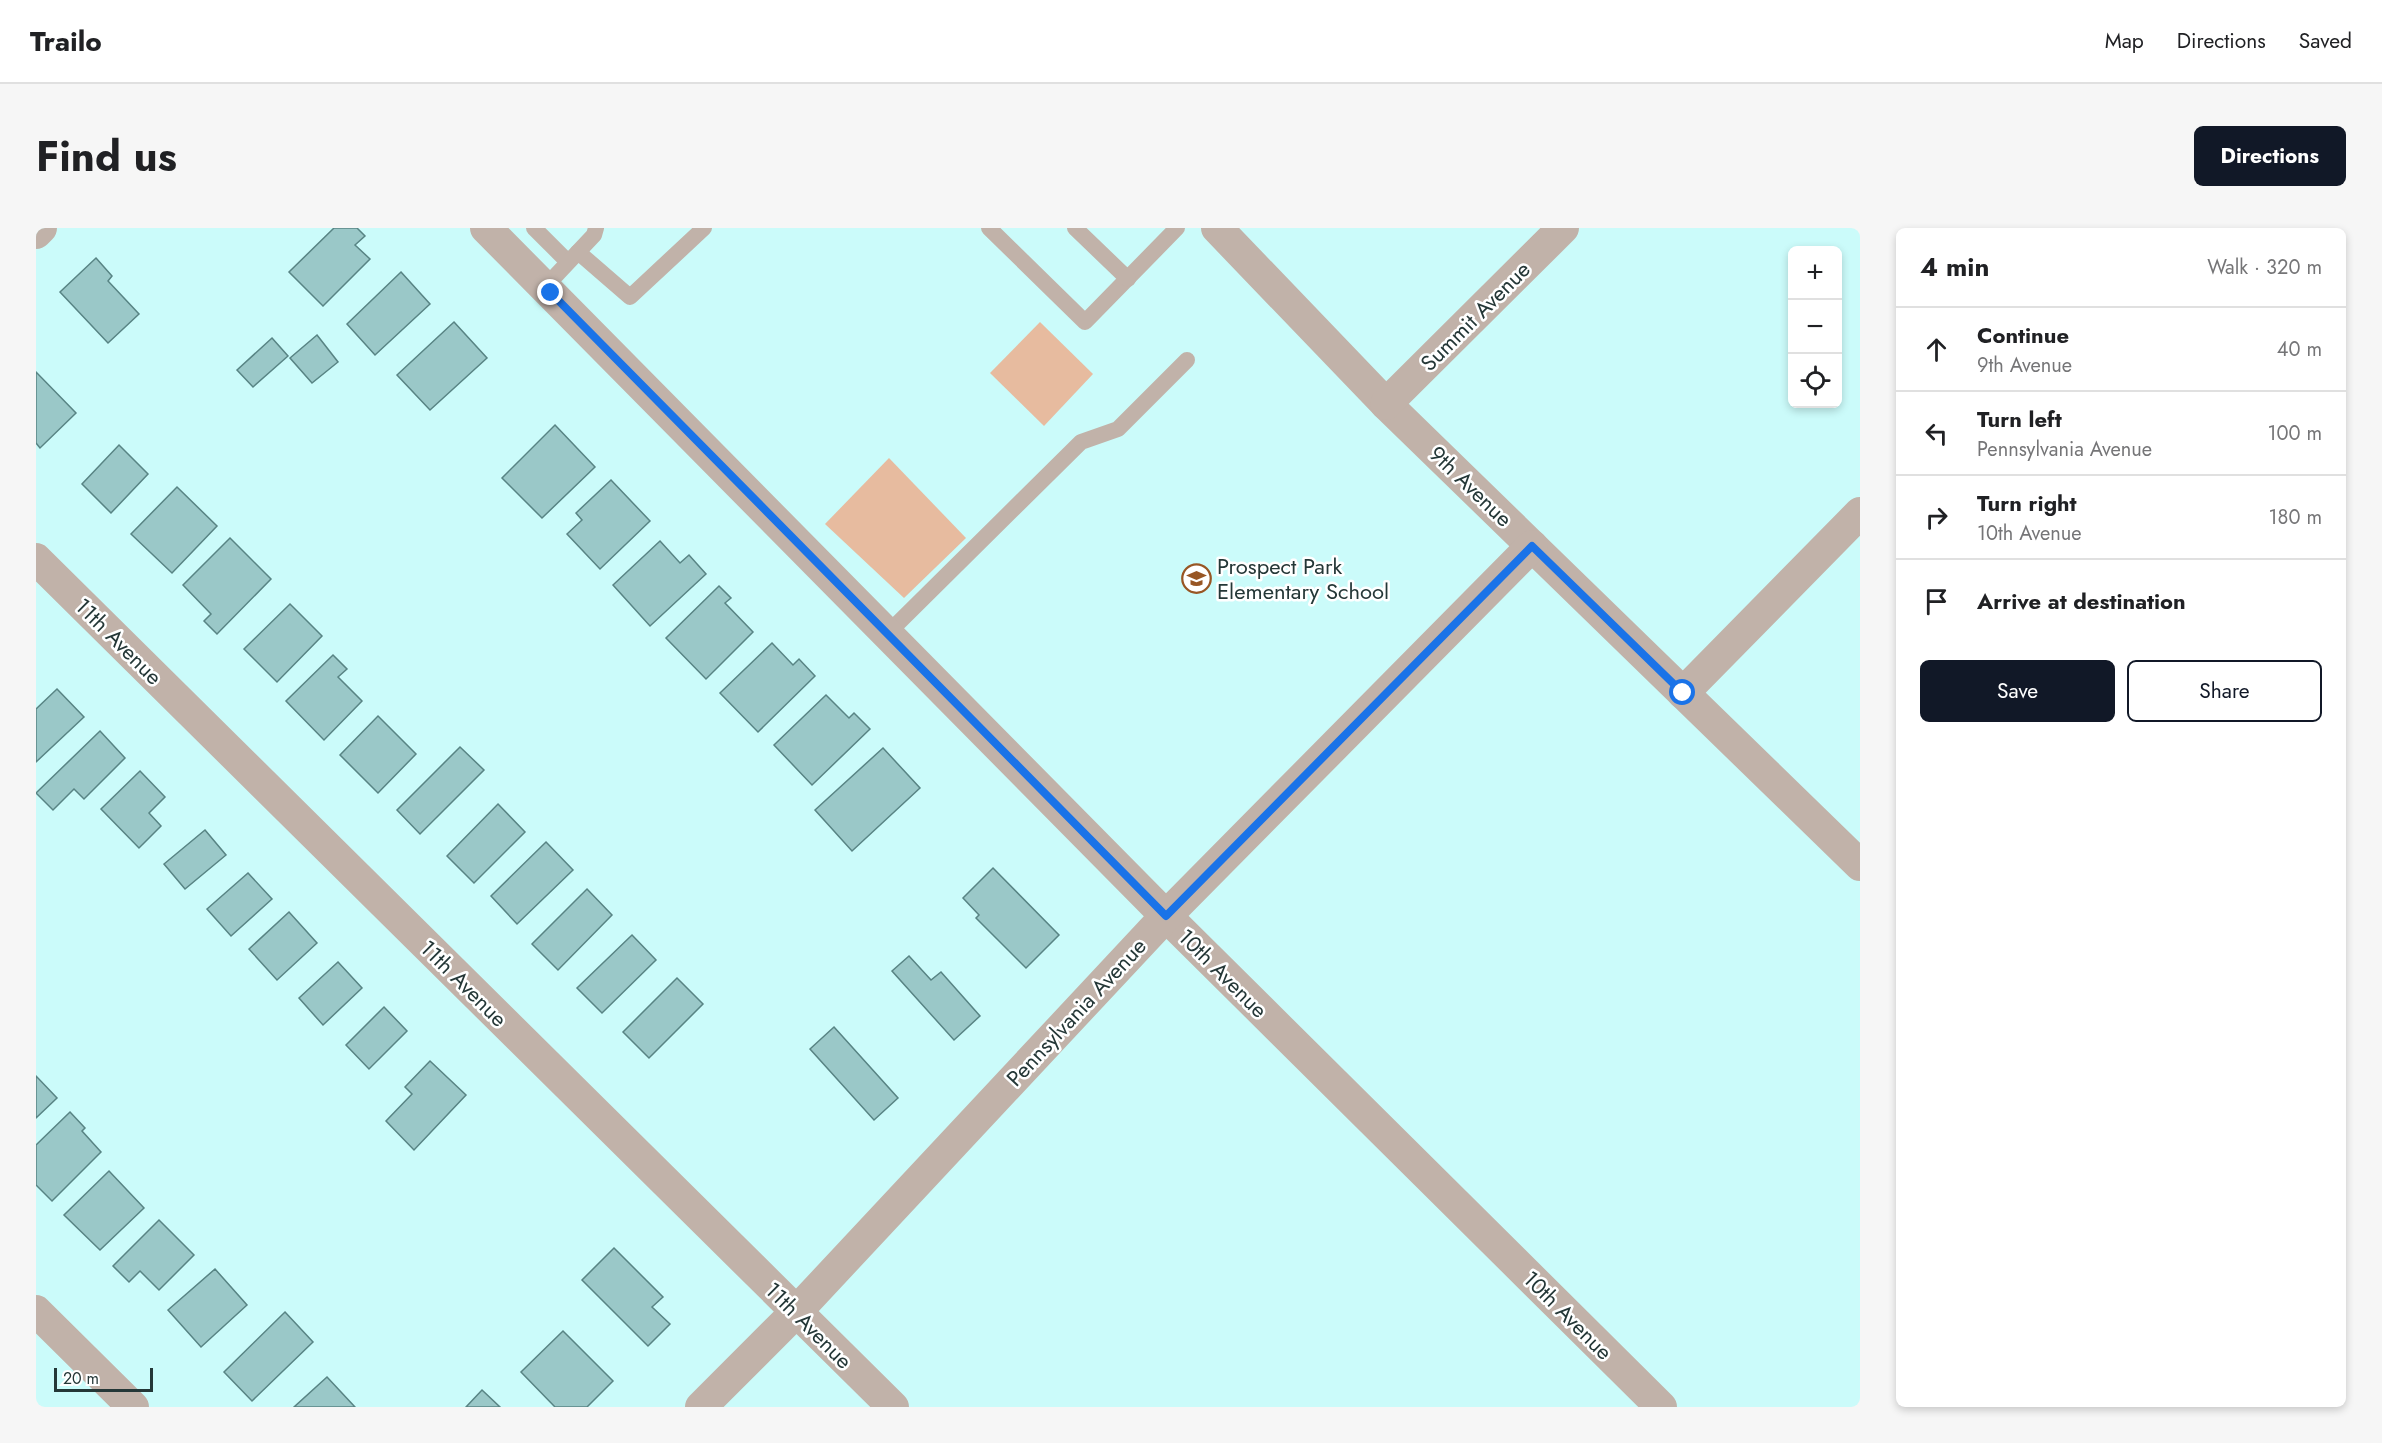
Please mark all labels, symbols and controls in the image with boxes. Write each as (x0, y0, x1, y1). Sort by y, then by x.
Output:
text: Trailo (30, 21, 102, 62)
text: Map (2105, 26, 2144, 56)
text: Directions (2177, 26, 2266, 56)
text: Saved (2299, 26, 2352, 56)
text: Find us (36, 126, 177, 187)
button: Directions (2194, 126, 2346, 186)
map controls (1788, 246, 1842, 408)
button: + (1788, 246, 1842, 300)
text: 4 min (1920, 248, 1989, 286)
text: Walk · 320 m (2207, 253, 2322, 282)
street label: Summit Avenue (1413, 254, 1537, 378)
route end (537, 279, 563, 305)
button: − (1788, 300, 1842, 354)
text: Continue (1977, 319, 2069, 351)
icon: ahead (1920, 333, 1953, 366)
text: 40 m (2277, 335, 2322, 364)
text: 9th Avenue (1977, 351, 2072, 380)
button: locate (1788, 354, 1842, 408)
text: Turn left (1977, 403, 2062, 435)
icon: left (1920, 417, 1953, 450)
text: 100 m (2267, 419, 2322, 448)
text: Pennsylvania Avenue (1977, 435, 2152, 464)
street label: 9th Avenue (1422, 438, 1520, 534)
text: Turn right (1977, 487, 2077, 519)
icon: right (1920, 501, 1953, 534)
text: 180 m (2268, 503, 2322, 532)
text: 10th Avenue (1977, 519, 2082, 548)
place label: Prospect Park Elementary School (1217, 550, 1389, 607)
school or university icon: Prospect Park Elementary School (1180, 563, 1212, 595)
icon: arrive (1920, 585, 1953, 618)
text: Arrive at destination (1977, 585, 2186, 617)
street label: 11th Avenue (68, 590, 170, 692)
button: Save (1920, 660, 2115, 722)
button: Share (2127, 660, 2322, 722)
route start (1669, 679, 1695, 705)
street label: 10th Avenue (1171, 921, 1275, 1025)
street label: Pennsylvania Avenue (999, 931, 1153, 1093)
street label: 11th Avenue (413, 932, 515, 1034)
street label: 10th Avenue (1516, 1263, 1620, 1367)
street label: 11th Avenue (758, 1274, 860, 1376)
scale bar (54, 1365, 153, 1392)
text: 20 m (63, 1367, 99, 1390)

